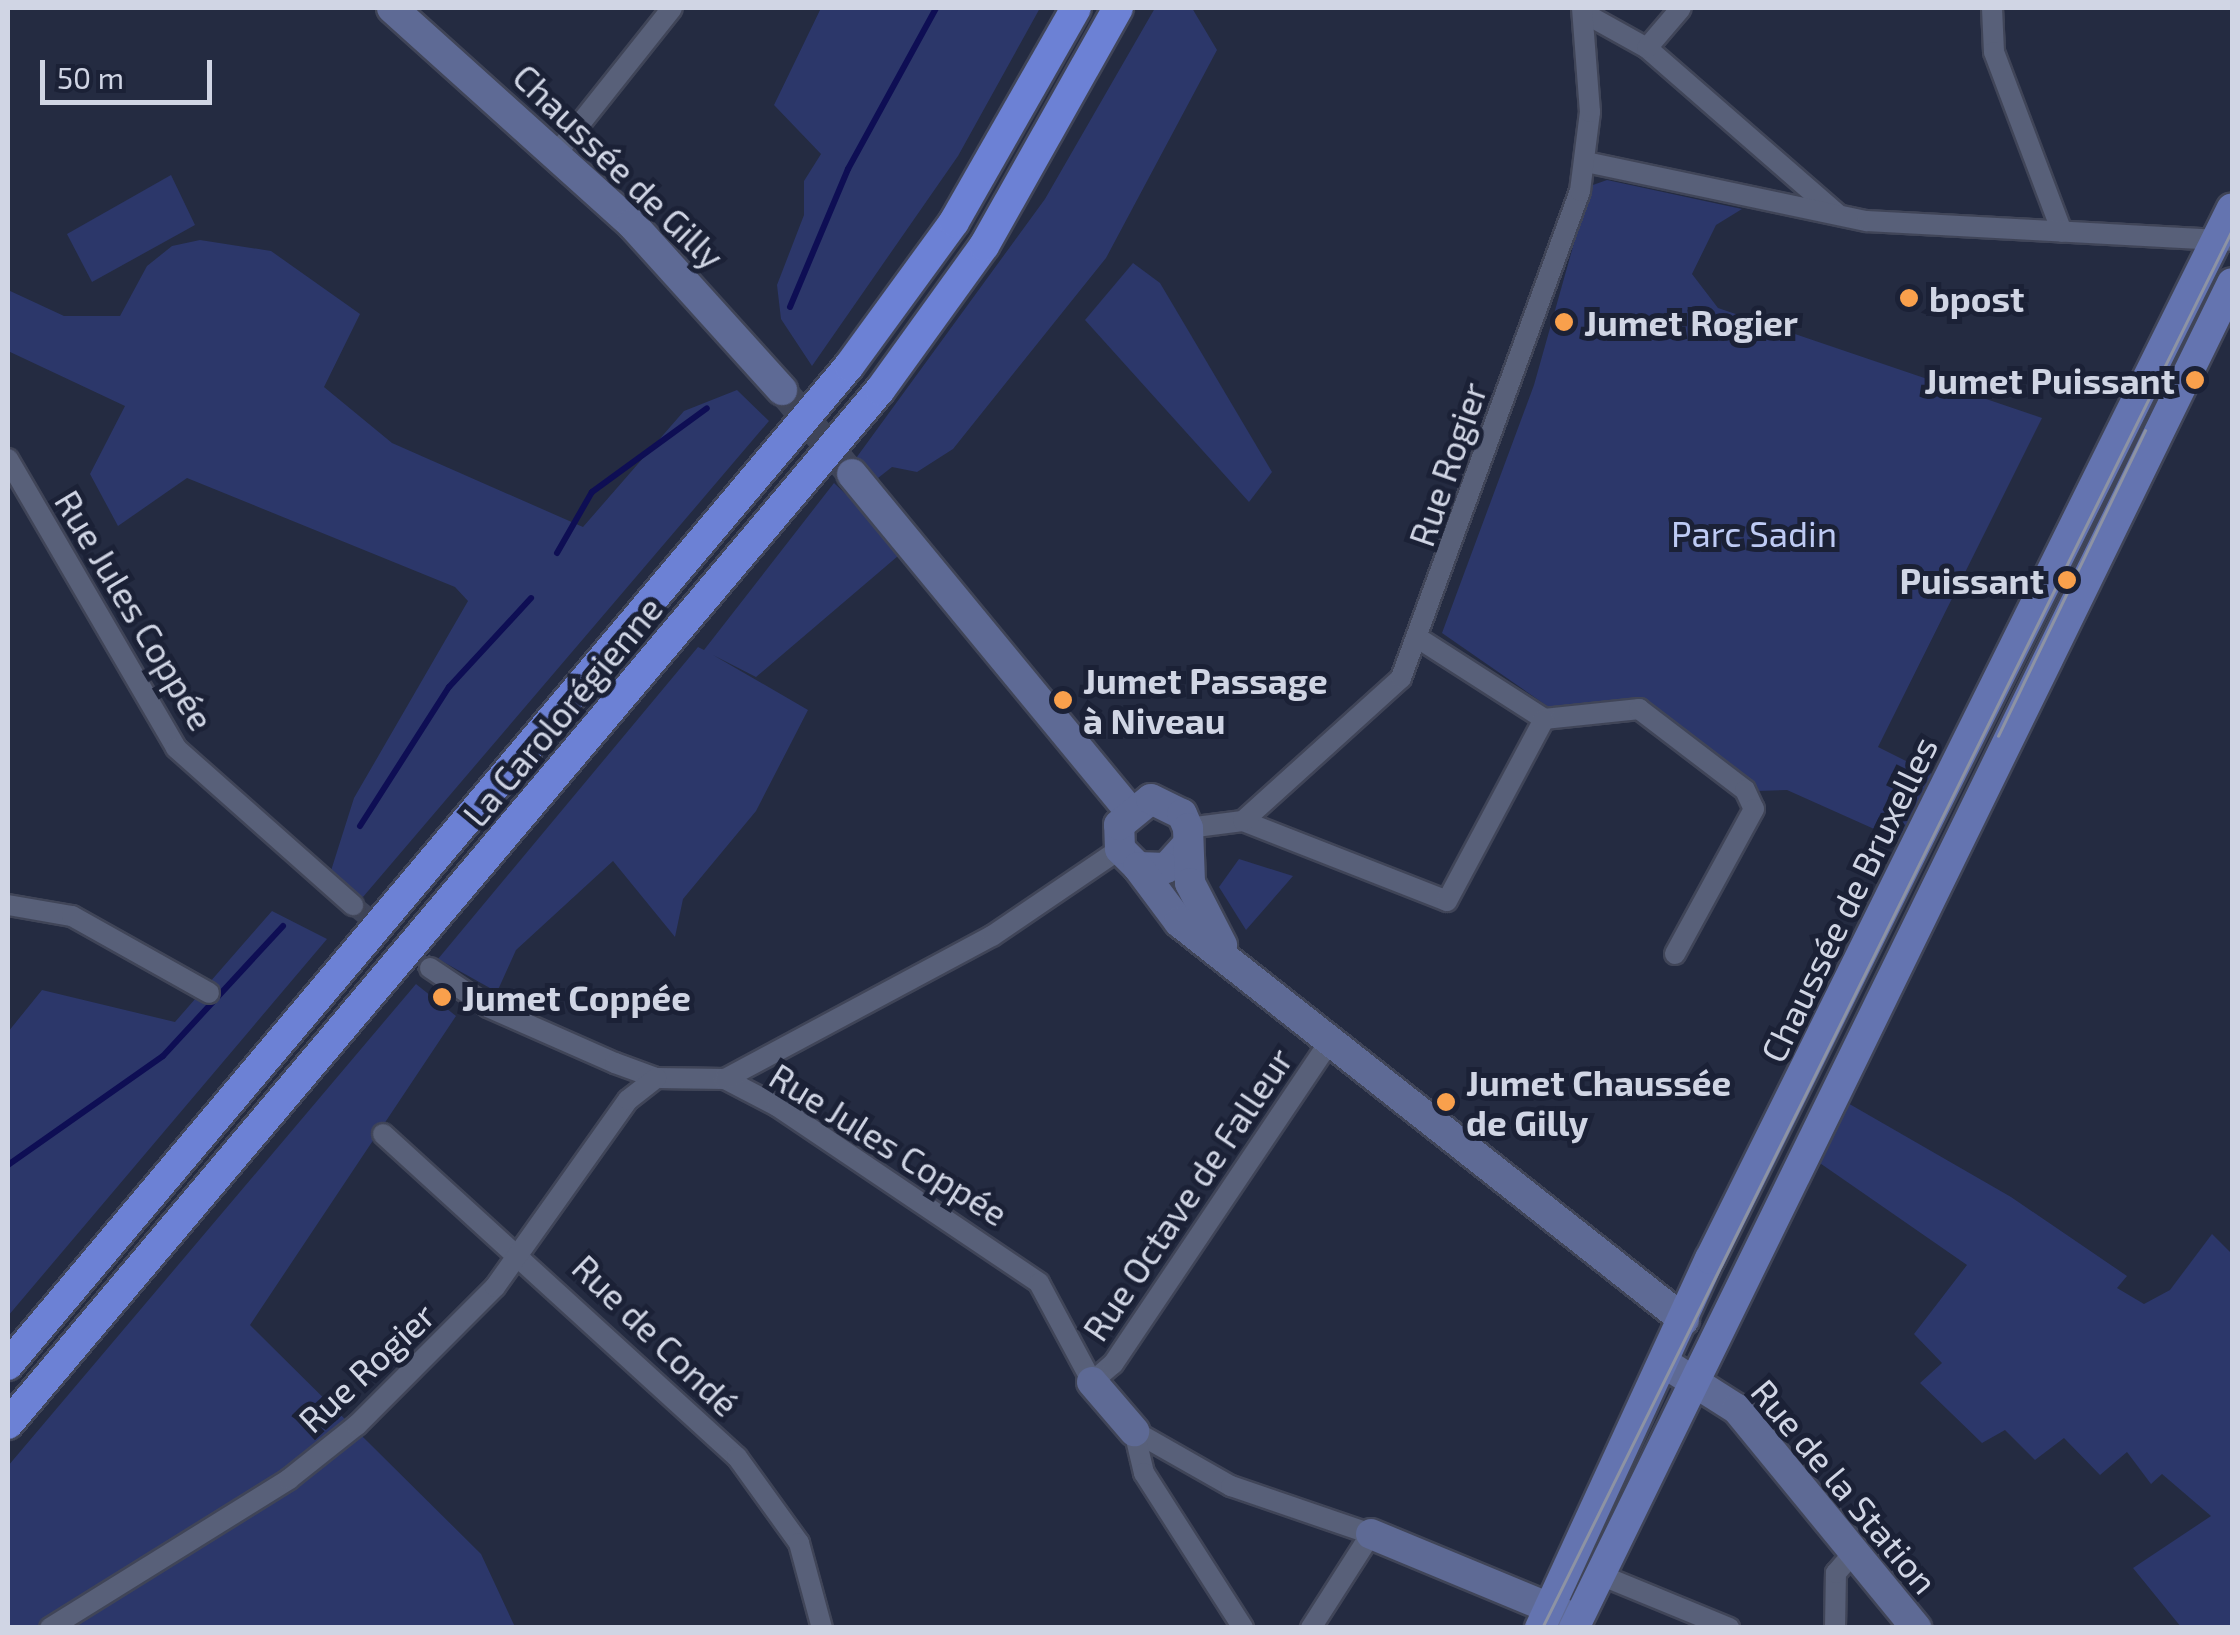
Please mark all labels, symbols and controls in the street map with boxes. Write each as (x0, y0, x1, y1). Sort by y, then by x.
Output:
scale bar (45, 40, 218, 102)
street label: Chaussée de Gilly (505, 55, 733, 277)
text: 50 m (57, 59, 124, 95)
place label: bpost (1929, 277, 2024, 319)
marker: bpost (1898, 287, 1920, 309)
place label: Jumet Rogier (1584, 301, 1798, 343)
marker: Jumet Rogier (1553, 311, 1575, 333)
place label: Jumet Puissant (1924, 359, 2175, 401)
marker: Jumet Puissant (2184, 369, 2206, 391)
street label: Rue Rogier (1399, 377, 1495, 551)
street label: Rue Jules Coppée (47, 482, 223, 738)
park label: Parc Sadin (1671, 512, 1837, 554)
place label: Puissant (1899, 559, 2044, 601)
marker: Puissant (2054, 567, 2080, 593)
street label: La Carolorégienne (454, 588, 670, 834)
place label: Jumet Passage à Niveau (1083, 659, 1328, 741)
marker: Jumet Passage à Niveau (1052, 689, 1074, 711)
street label: Chaussée de Bruxelles (1751, 729, 1945, 1069)
place label: Jumet Coppée (462, 976, 691, 1018)
marker: Jumet Coppée (431, 986, 453, 1008)
street label: Rue Octave de Falleur (1074, 1040, 1300, 1348)
street label: Rue Jules Coppée (762, 1054, 1016, 1234)
place label: Jumet Chaussée de Gilly (1466, 1061, 1731, 1143)
marker: Jumet Chaussée de Gilly (1435, 1091, 1457, 1113)
street label: Rue de Condé (564, 1246, 748, 1424)
street label: Rue Rogier (289, 1293, 443, 1441)
street label: Rue de la Station (1743, 1370, 1947, 1602)

